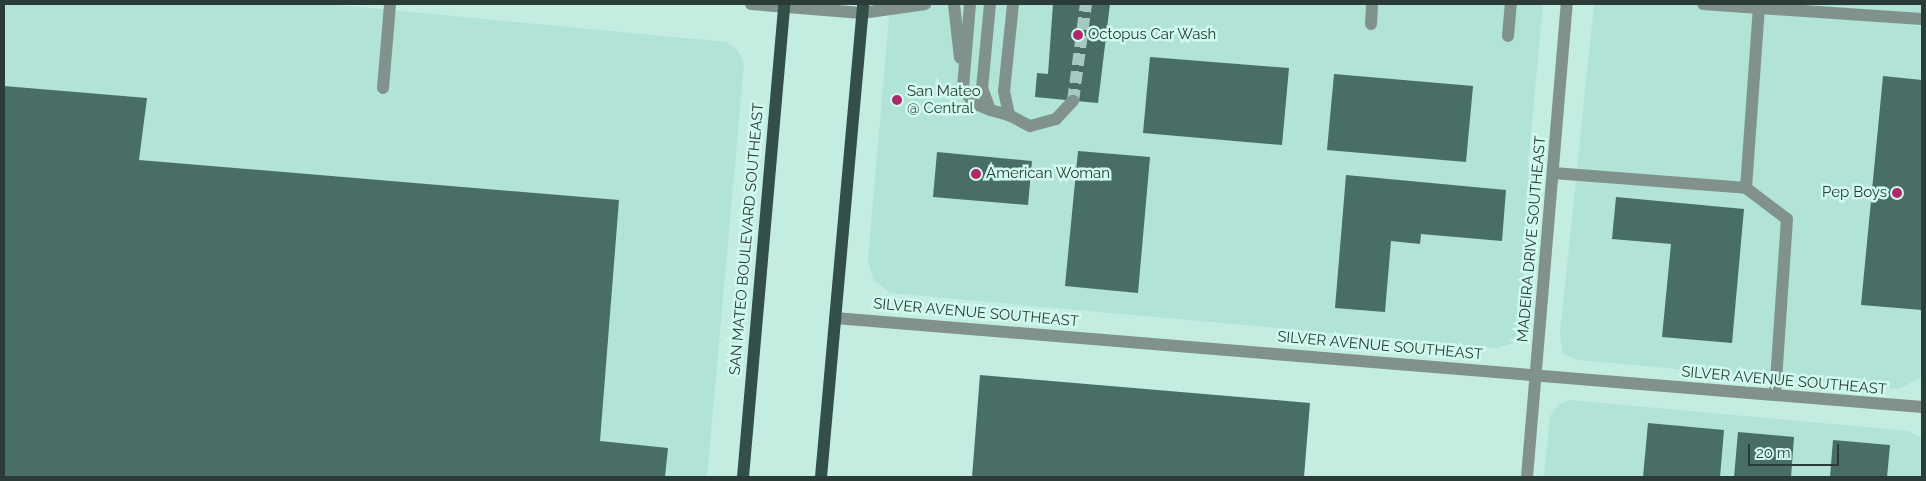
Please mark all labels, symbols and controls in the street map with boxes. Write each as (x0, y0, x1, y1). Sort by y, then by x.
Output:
place label: Octopus Car Wash (1088, 26, 1217, 44)
marker: Octopus Car Wash (1072, 29, 1084, 41)
place label: San Mateo @ Central (907, 82, 981, 117)
marker: San Mateo @ Central (891, 94, 903, 106)
street label: SAN MATEO BOULEVARD SOUTHEAST (726, 102, 768, 376)
street label: MADEIRA DRIVE SOUTHEAST (1514, 135, 1550, 343)
place label: American Woman (986, 165, 1111, 183)
marker: American Woman (970, 168, 982, 180)
place label: Pep Boys (1822, 184, 1887, 202)
marker: Pep Boys (1891, 187, 1903, 199)
street label: SILVER AVENUE SOUTHEAST (872, 295, 1080, 331)
street label: SILVER AVENUE SOUTHEAST (1276, 328, 1484, 364)
street label: SILVER AVENUE SOUTHEAST (1680, 363, 1888, 399)
scale bar (1751, 434, 1842, 466)
text: 20 m (1756, 444, 1791, 462)

